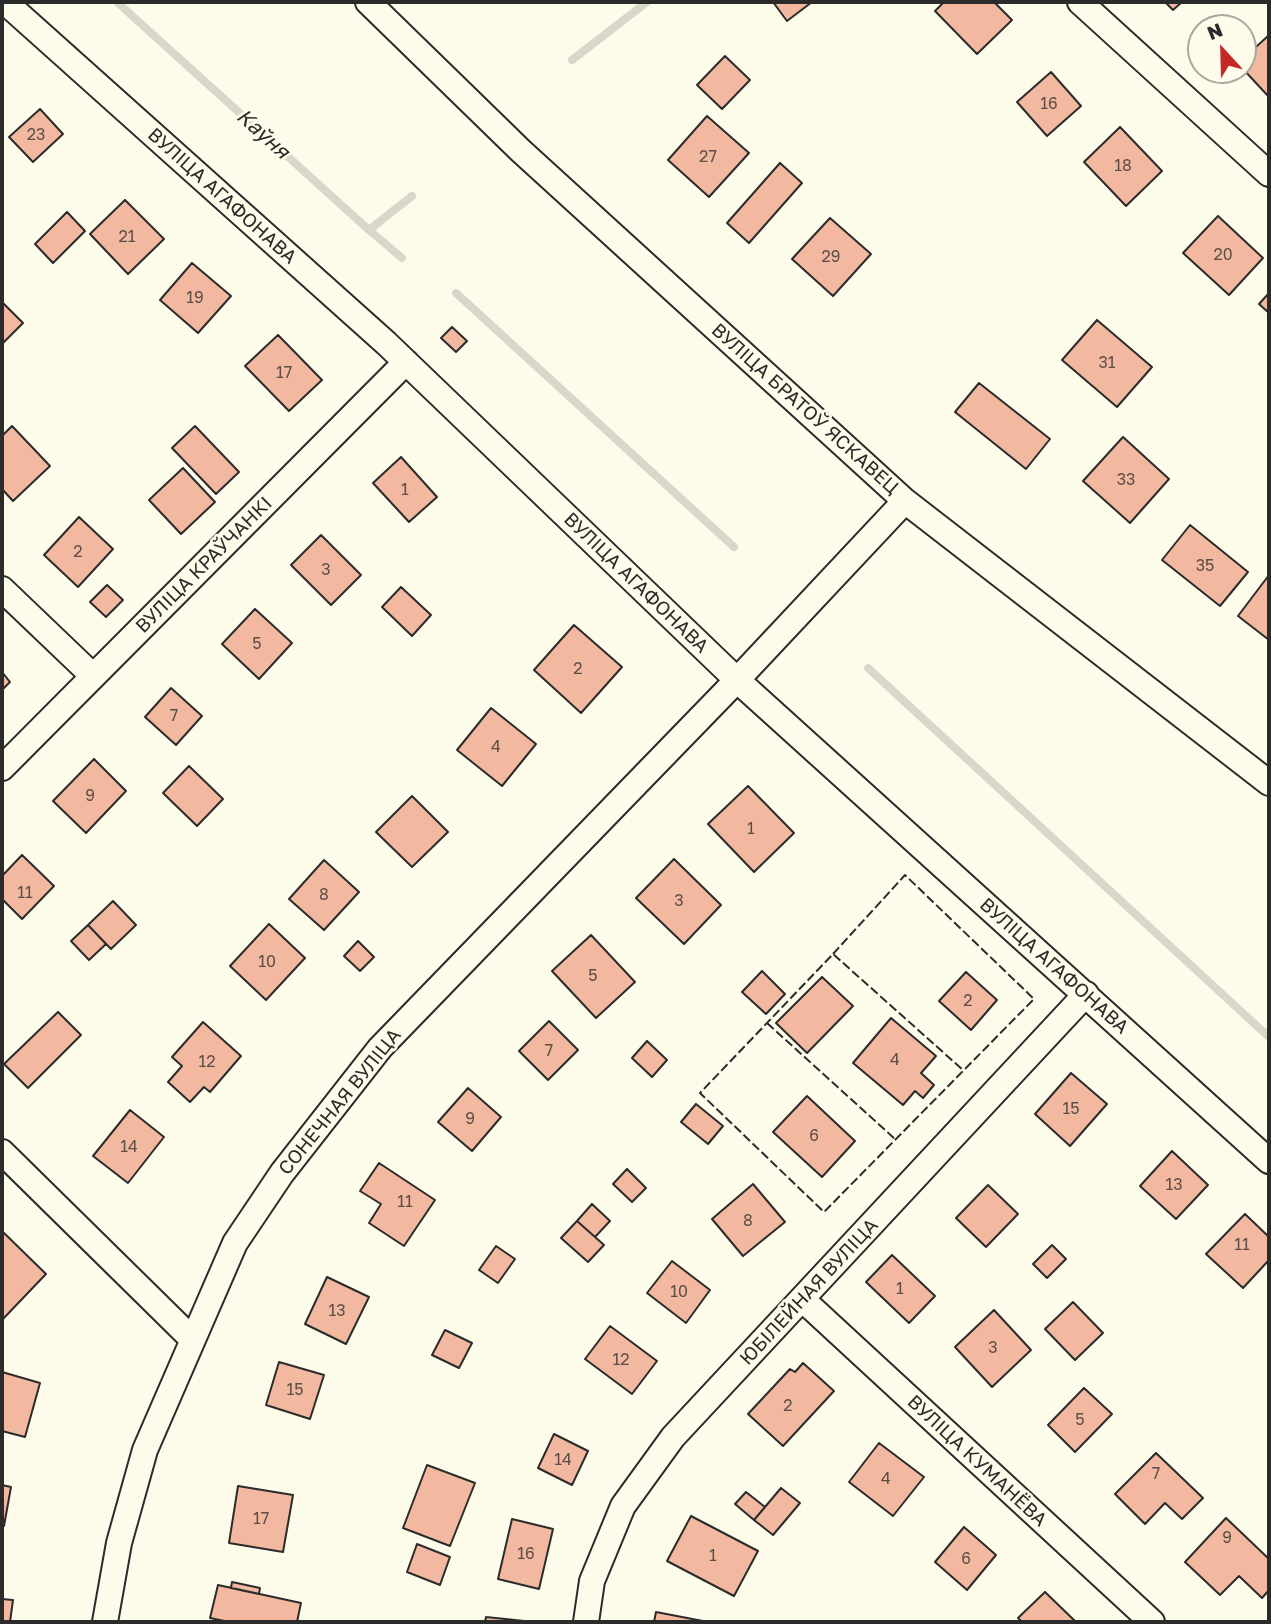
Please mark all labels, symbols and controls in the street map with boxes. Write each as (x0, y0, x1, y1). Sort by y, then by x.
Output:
north arrow (1187, 14, 1257, 84)
text: N (1204, 18, 1226, 44)
house number: 16 (1040, 94, 1058, 114)
water label: Каўня (231, 104, 295, 164)
street label: ВУЛІЦА АГАФОНАВА (143, 123, 301, 269)
house number: 23 (27, 125, 45, 145)
house number: 27 (699, 147, 717, 167)
house number: 18 (1114, 156, 1132, 176)
house number: 21 (118, 227, 136, 247)
house number: 20 (1213, 245, 1233, 265)
house number: 29 (822, 247, 840, 267)
house number: 19 (186, 288, 204, 308)
street label: ВУЛІЦА БРАТОЎ ЯСКАВЕЦ (707, 319, 903, 499)
house number: 31 (1098, 353, 1116, 373)
house number: 17 (276, 363, 292, 383)
house number: 33 (1117, 470, 1135, 490)
house number: 1 (401, 480, 409, 500)
street label: ВУЛІЦА КРАЎЧАНКІ (131, 492, 277, 638)
street label: ВУЛІЦА АГАФОНАВА (559, 508, 713, 658)
house number: 2 (73, 542, 83, 562)
house number: 35 (1196, 556, 1214, 576)
house number: 3 (321, 560, 331, 580)
house number: 5 (252, 634, 262, 654)
house number: 2 (573, 659, 583, 679)
house number: 7 (170, 706, 178, 726)
house number: 4 (491, 737, 501, 757)
house number: 9 (85, 786, 95, 806)
house number: 1 (747, 819, 755, 839)
house number: 11 (17, 883, 33, 903)
house number: 8 (319, 885, 329, 905)
house number: 3 (674, 891, 684, 911)
street label: ВУЛІЦА АГАФОНАВА (975, 893, 1133, 1039)
house number: 10 (258, 952, 276, 972)
house number: 5 (588, 966, 598, 986)
house number: 2 (963, 991, 973, 1011)
street label: СОНЕЧНАЯ ВУЛІЦА (274, 1024, 406, 1180)
house number: 7 (545, 1041, 553, 1061)
house number: 4 (890, 1050, 900, 1070)
house number: 12 (198, 1052, 216, 1072)
house number: 15 (1062, 1099, 1080, 1119)
house number: 9 (465, 1109, 475, 1129)
house number: 6 (809, 1126, 819, 1146)
house number: 14 (120, 1137, 138, 1157)
house number: 13 (1165, 1175, 1183, 1195)
house number: 11 (397, 1192, 413, 1212)
house number: 8 (743, 1211, 753, 1231)
street label: ЮБІЛЕЙНАЯ ВУЛІЦА (735, 1214, 883, 1370)
house number: 11 (1234, 1235, 1250, 1255)
house number: 1 (896, 1279, 904, 1299)
house number: 10 (670, 1282, 688, 1302)
house number: 13 (328, 1301, 346, 1321)
house number: 3 (988, 1338, 998, 1358)
house number: 12 (612, 1350, 630, 1370)
house number: 15 (286, 1380, 304, 1400)
street label: ВУЛІЦА КУМАНЁВА (903, 1391, 1051, 1531)
house number: 2 (783, 1396, 793, 1416)
house number: 5 (1075, 1410, 1085, 1430)
house number: 14 (554, 1450, 572, 1470)
house number: 7 (1152, 1464, 1160, 1484)
house number: 4 (881, 1469, 891, 1489)
house number: 17 (253, 1509, 269, 1529)
house number: 9 (1222, 1528, 1232, 1548)
house number: 16 (517, 1544, 535, 1564)
house number: 1 (709, 1546, 717, 1566)
house number: 6 (961, 1549, 971, 1569)

